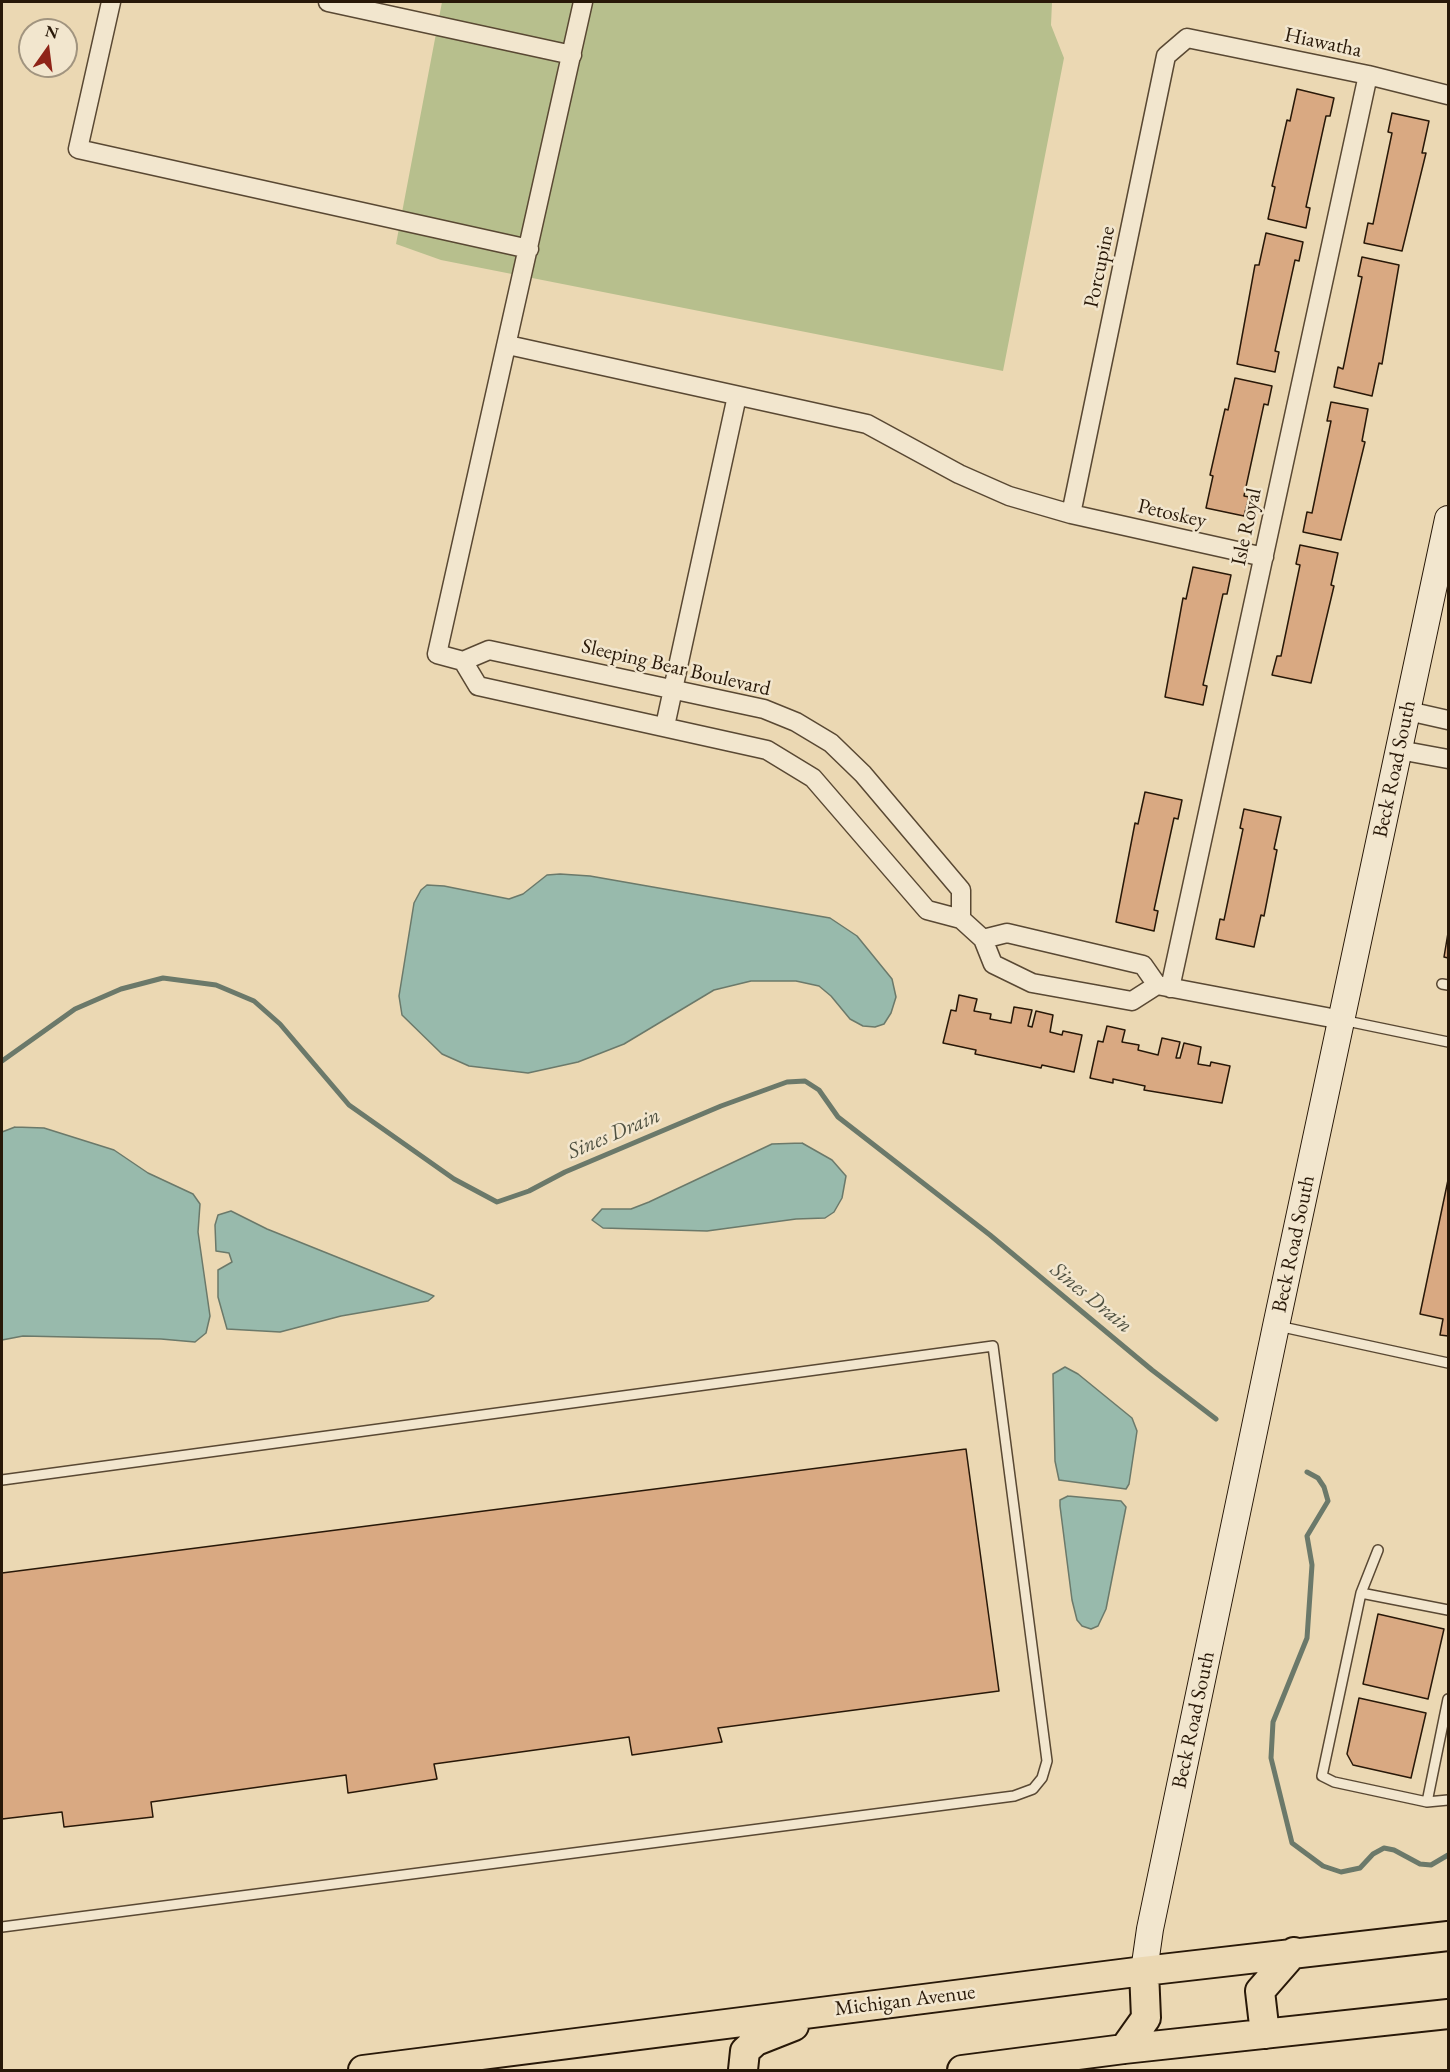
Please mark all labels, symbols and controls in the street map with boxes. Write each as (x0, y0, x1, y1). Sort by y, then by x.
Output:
north arrow (18, 18, 78, 78)
text: N (43, 20, 61, 44)
street label: Hiawatha (1282, 23, 1364, 63)
street label: Porcupine (1079, 224, 1121, 310)
street label: Isle Royal (1227, 486, 1267, 568)
street label: Petoskey (1135, 494, 1209, 534)
street label: Sleeping Bear Boulevard (579, 634, 773, 702)
street label: Beck Road South (1368, 698, 1422, 840)
water label: Sines Drain (564, 1103, 664, 1165)
street label: Beck Road South (1267, 1173, 1321, 1315)
water label: Sines Drain (1045, 1257, 1137, 1339)
street label: Beck Road South (1167, 1649, 1221, 1791)
street label: Michigan Avenue (833, 1980, 977, 2022)

